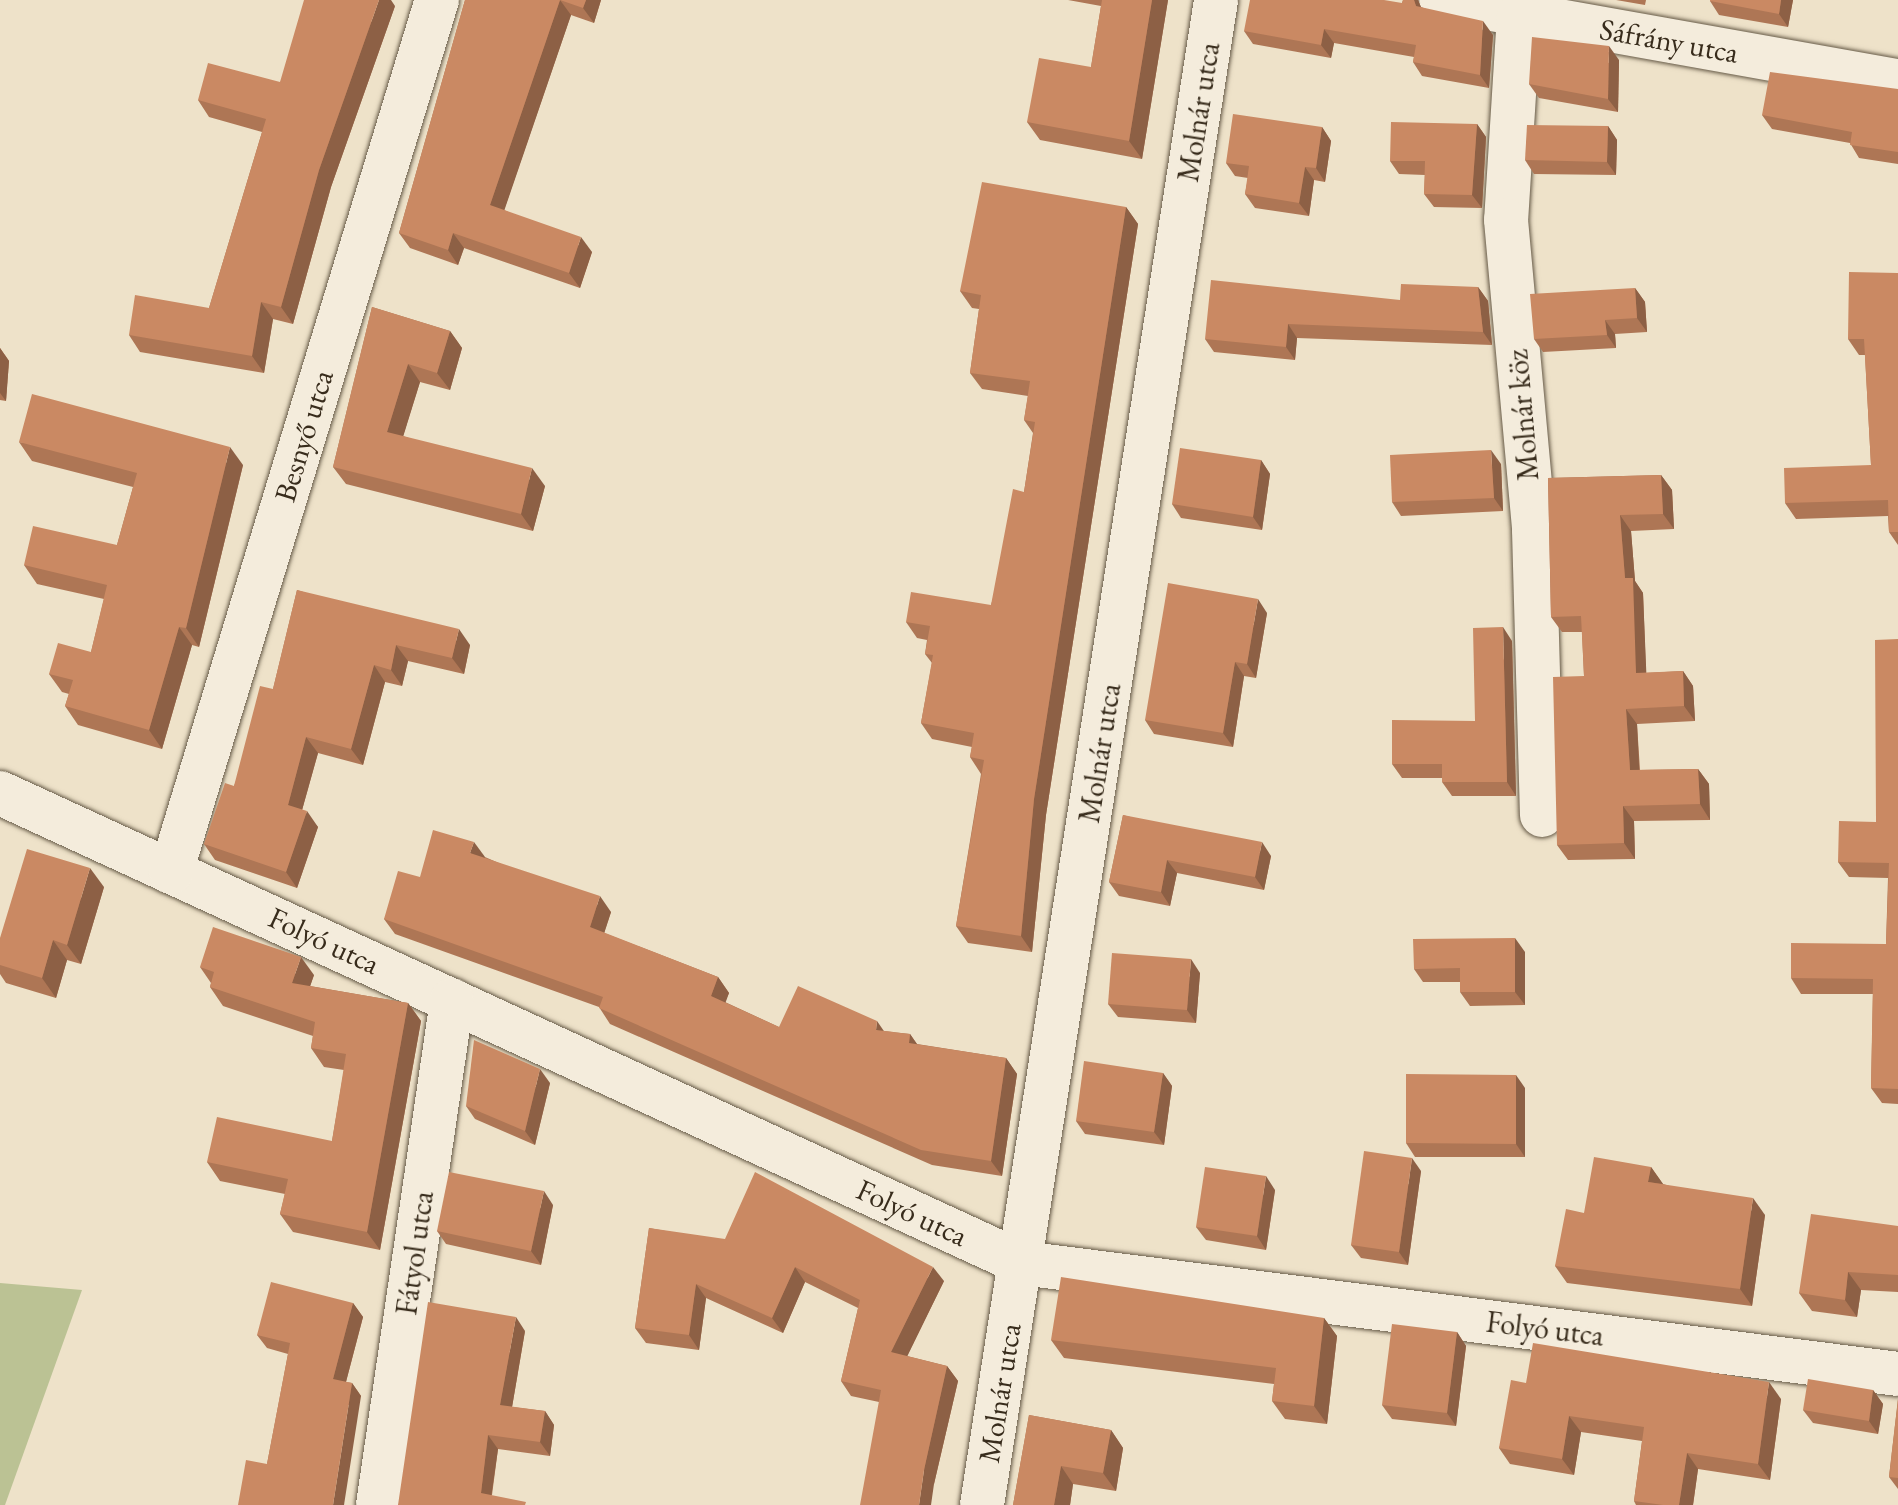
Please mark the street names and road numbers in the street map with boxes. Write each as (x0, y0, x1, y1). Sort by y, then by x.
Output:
street label: Sáfrány utca (1597, 11, 1741, 71)
street label: Molnár utca (1170, 40, 1228, 184)
street label: Molnár köz (1499, 348, 1547, 482)
street label: Besnyő utca (267, 366, 341, 506)
street label: Molnár utca (1071, 681, 1129, 825)
street label: Folyó utca (263, 900, 385, 982)
street label: Folyó utca (851, 1172, 973, 1254)
street label: Fátyol utca (388, 1189, 442, 1317)
street label: Folyó utca (1484, 1304, 1606, 1354)
street label: Molnár utca (971, 1321, 1029, 1465)

